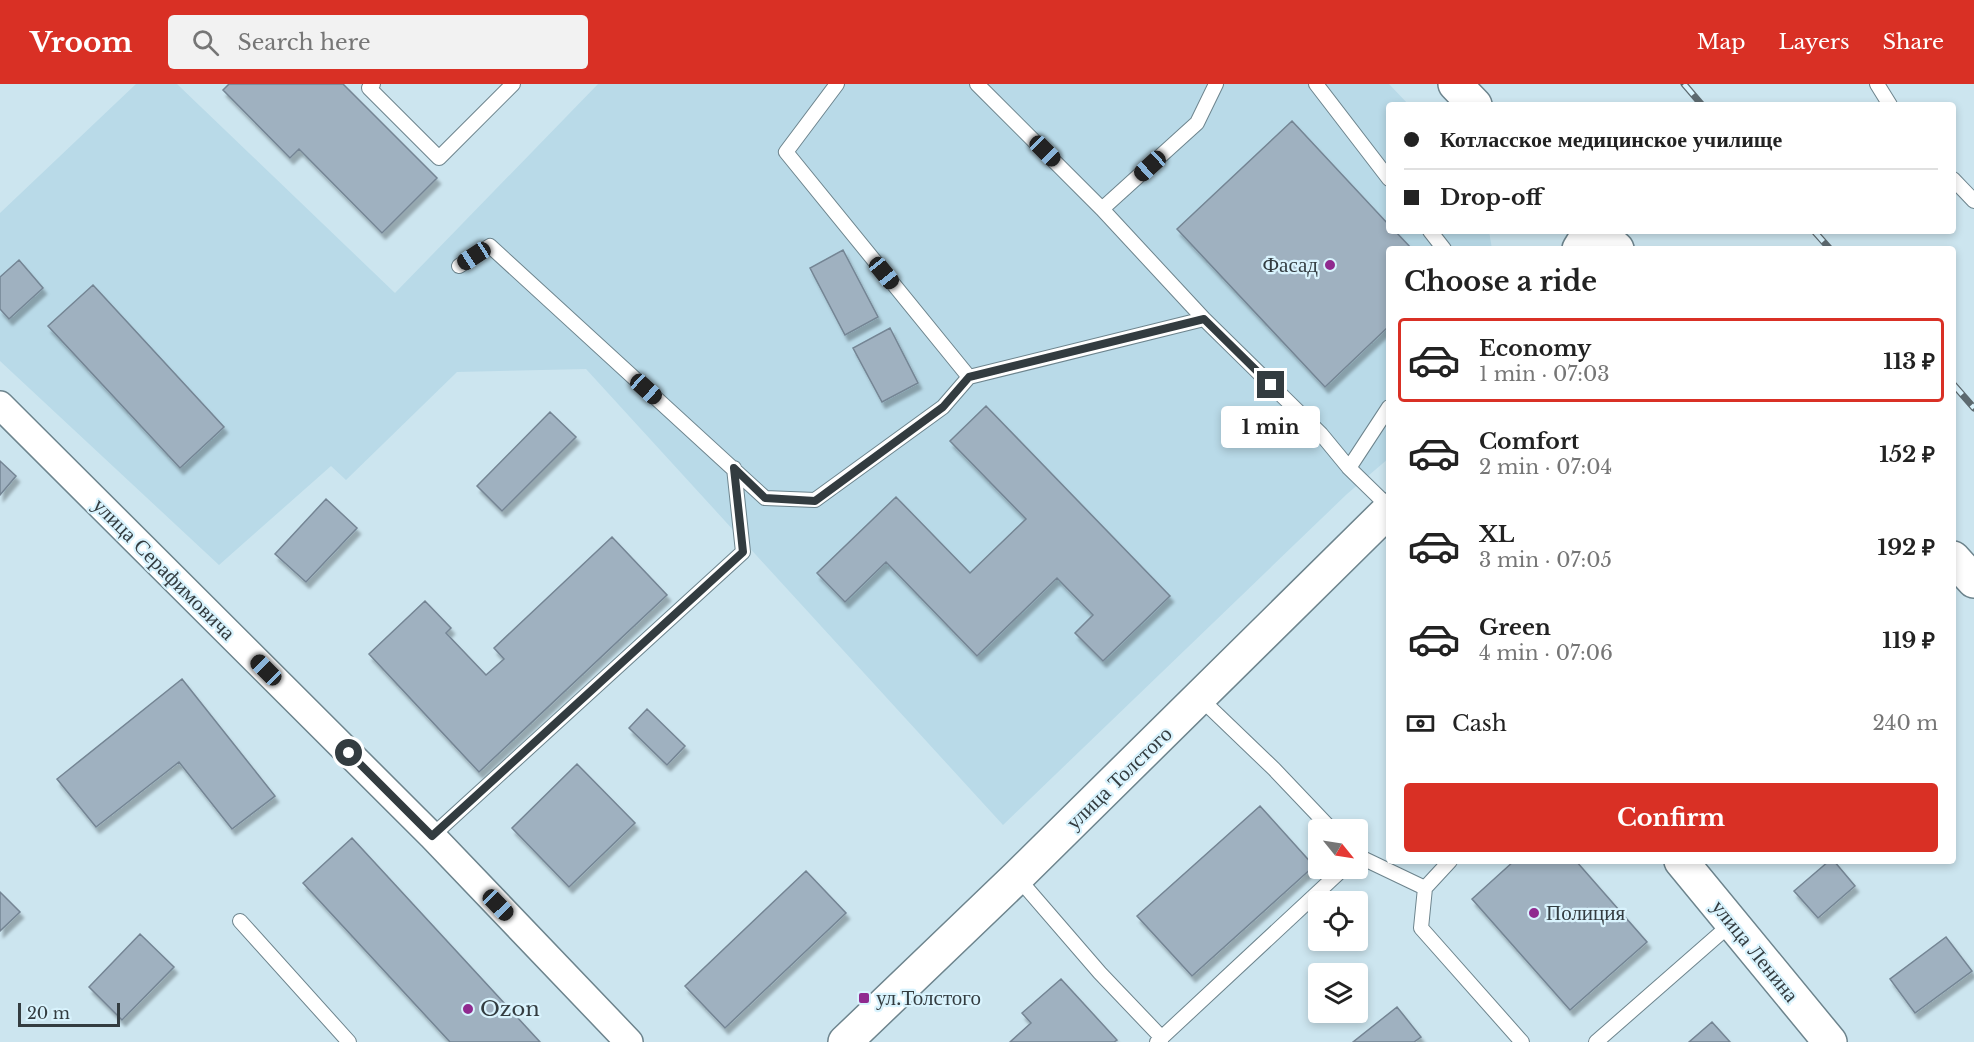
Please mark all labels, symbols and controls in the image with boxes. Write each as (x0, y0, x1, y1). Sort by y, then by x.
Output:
search box (168, 15, 588, 69)
text: Vroom (30, 25, 132, 60)
icon: search (189, 26, 222, 59)
text: Search here (237, 29, 371, 56)
text: Map (1697, 29, 1746, 55)
text: Layers (1779, 29, 1850, 55)
text: Share (1883, 29, 1944, 55)
text: Котласское медицинское училище (1440, 126, 1782, 153)
car (1026, 132, 1064, 170)
car (1131, 147, 1169, 185)
text: Drop-off (1440, 184, 1542, 211)
car (454, 239, 494, 273)
place label: Фасад (1263, 252, 1318, 278)
car (866, 253, 902, 293)
marker: Фасад (1323, 258, 1337, 272)
text: Choose a ride (1404, 265, 1597, 298)
icon: car (1407, 333, 1461, 387)
text: Economy (1479, 335, 1591, 362)
text: 113 ₽ (1883, 348, 1935, 375)
text: 1 min · 07:03 (1479, 362, 1610, 386)
car (627, 370, 665, 408)
route end (1257, 371, 1284, 398)
callout: 1 min (1222, 406, 1320, 448)
text: 1 min (1242, 415, 1299, 439)
icon: car (1407, 426, 1461, 480)
text: Comfort (1479, 428, 1579, 455)
text: 152 ₽ (1879, 441, 1935, 468)
text: 2 min · 07:04 (1479, 455, 1612, 479)
street label: улица Серафимовича (87, 492, 241, 646)
icon: car (1407, 519, 1461, 573)
text: XL (1479, 521, 1514, 548)
text: 192 ₽ (1878, 534, 1935, 561)
text: 3 min · 07:05 (1479, 548, 1612, 572)
icon: car (1407, 612, 1461, 666)
text: Green (1479, 614, 1551, 641)
text: 119 ₽ (1882, 627, 1935, 654)
text: 4 min · 07:06 (1479, 641, 1613, 665)
car (247, 651, 285, 689)
icon: cash (1404, 707, 1437, 740)
text: Cash (1452, 710, 1507, 737)
text: 240 m (1873, 711, 1938, 735)
street label: улица Толстого (1061, 721, 1177, 835)
route start (335, 739, 362, 766)
button: Confirm (1404, 783, 1938, 852)
north arrow (1308, 819, 1368, 879)
map controls (1308, 819, 1368, 1023)
car (479, 886, 517, 924)
button: locate (1308, 891, 1368, 951)
street label: улица Ленина (1706, 895, 1805, 1008)
place label: Полиция (1546, 900, 1626, 926)
marker: Полиция (1527, 906, 1541, 920)
button: layers (1308, 963, 1368, 1023)
place label: ул.Толстого (876, 985, 981, 1011)
marker: ул.Толстого (857, 991, 871, 1005)
place label: Ozon (480, 996, 540, 1022)
scale bar (18, 1000, 120, 1028)
marker: Ozon (461, 1002, 475, 1016)
text: 20 m (27, 1003, 70, 1023)

